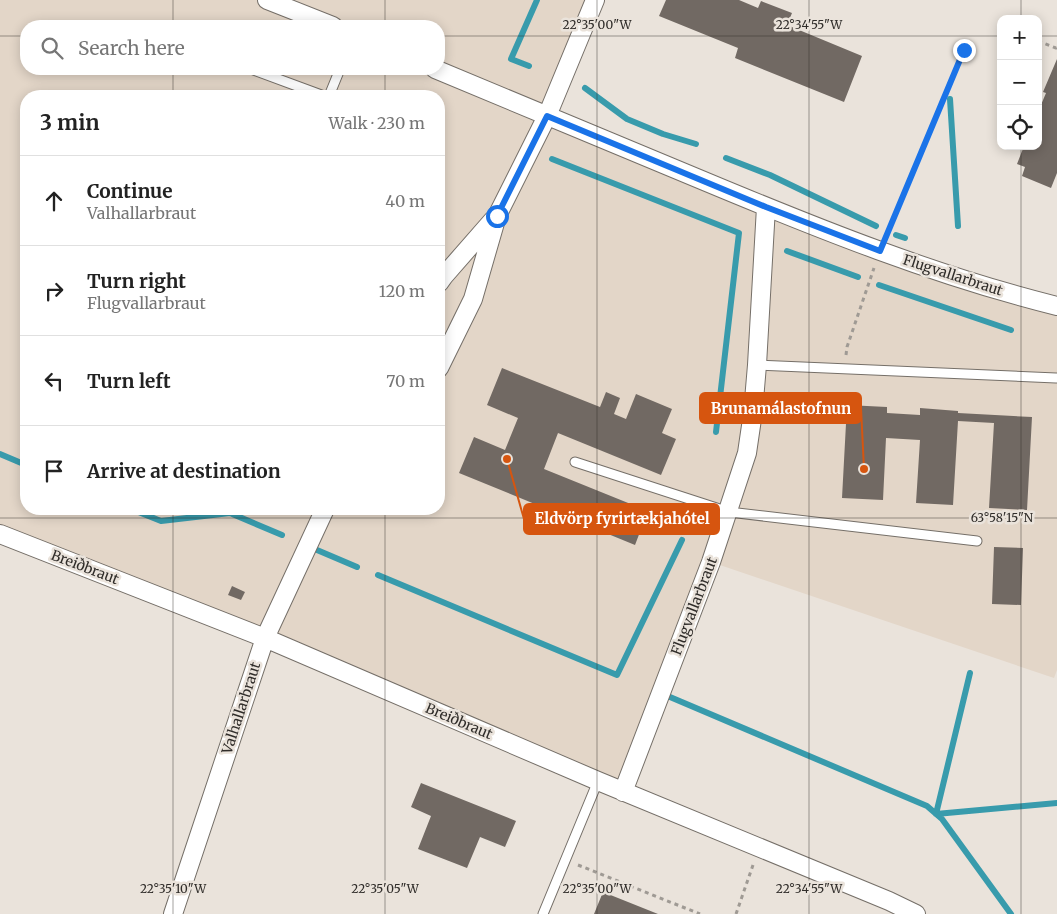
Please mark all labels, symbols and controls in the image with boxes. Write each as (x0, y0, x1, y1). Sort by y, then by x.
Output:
map controls (997, 15, 1042, 150)
button: + (997, 15, 1042, 60)
text: 22°35'00"W (563, 17, 632, 32)
text: 22°34'55"W (776, 17, 843, 32)
search box (20, 20, 445, 75)
icon: search (38, 34, 66, 62)
text: Search here (78, 36, 185, 60)
route end (953, 39, 976, 62)
button: − (997, 60, 1042, 105)
button: locate (997, 105, 1042, 150)
text: 3 min (40, 109, 99, 136)
text: Walk · 230 m (329, 113, 425, 133)
text: Continue (87, 179, 173, 203)
icon: ahead (40, 187, 68, 215)
text: 40 m (385, 191, 425, 211)
text: Valhallarbraut (87, 203, 196, 223)
route start (486, 205, 509, 228)
street label: Flugvallarbraut (901, 250, 1006, 300)
text: Turn right (87, 269, 186, 293)
icon: right (40, 277, 68, 305)
text: 120 m (379, 281, 425, 301)
text: Flugvallarbraut (87, 293, 206, 313)
icon: left (40, 367, 68, 395)
text: Turn left (87, 369, 171, 393)
text: 70 m (386, 371, 425, 391)
callout: Brunamálastofnun (700, 393, 861, 423)
text: Brunamálastofnun (711, 399, 851, 418)
icon: arrive (40, 457, 68, 485)
text: Arrive at destination (87, 459, 281, 483)
callout: Eldvörp fyrirtækjahótel (524, 504, 719, 534)
text: Eldvörp fyrirtækjahótel (534, 509, 710, 528)
text: 63°58'15"N (971, 510, 1034, 525)
street label: Breiðbraut (49, 546, 122, 588)
street label: Flugvallarbraut (667, 554, 721, 658)
street label: Valhallarbraut (217, 659, 264, 757)
street label: Breiðbraut (423, 699, 496, 743)
text: 22°35'10"W (140, 881, 207, 896)
text: 22°35'05"W (351, 881, 420, 896)
text: 22°35'00"W (563, 881, 632, 896)
text: 22°34'55"W (776, 881, 843, 896)

